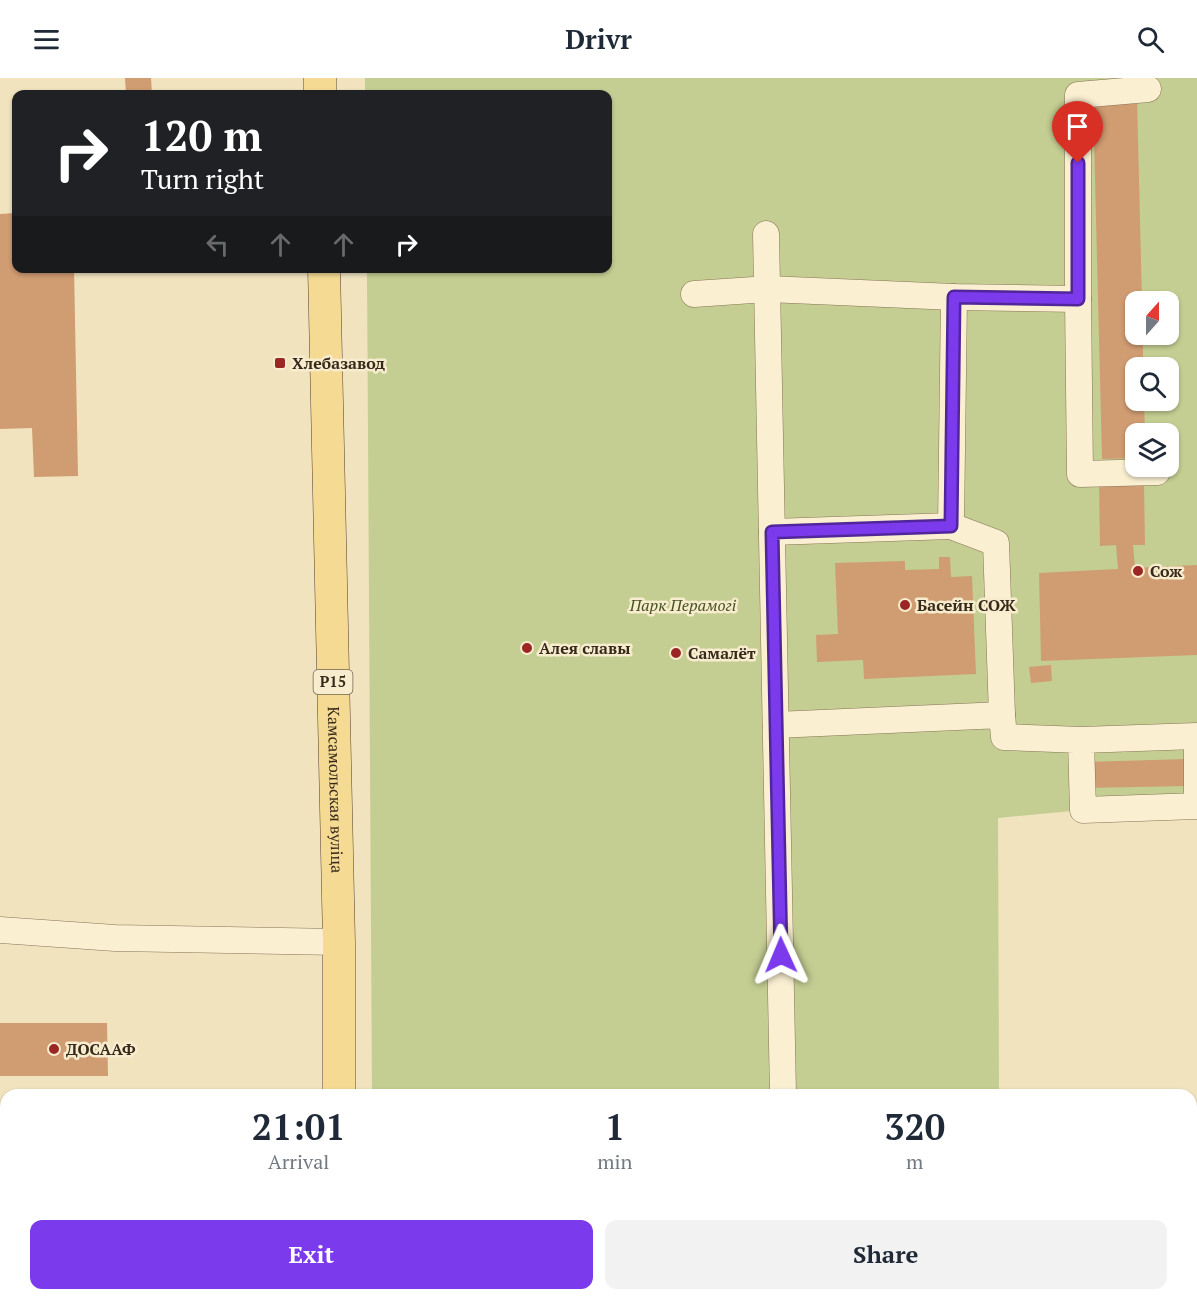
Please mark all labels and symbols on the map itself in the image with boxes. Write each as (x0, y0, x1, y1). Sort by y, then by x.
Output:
pin (1052, 101, 1103, 163)
north arrow (1125, 291, 1179, 345)
place label: Хлебазавод (292, 352, 385, 374)
marker: Хлебазавод (273, 356, 287, 370)
place label: Сож (1150, 560, 1182, 582)
marker: Сож (1131, 564, 1145, 578)
park label: Парк Перамогі (629, 594, 737, 616)
place label: Басейн СОЖ (917, 594, 1016, 616)
marker: Басейн СОЖ (898, 598, 912, 612)
place label: Алея славы (539, 637, 630, 659)
marker: Алея славы (520, 641, 534, 655)
place label: Самалёт (688, 642, 756, 664)
marker: Самалёт (669, 646, 683, 660)
road number: Р15 (314, 670, 352, 694)
street label: Камсамольская вуліца (323, 706, 348, 874)
position arrow (749, 923, 813, 987)
place label: ДОСААФ (66, 1038, 136, 1060)
marker: ДОСААФ (47, 1042, 61, 1056)

